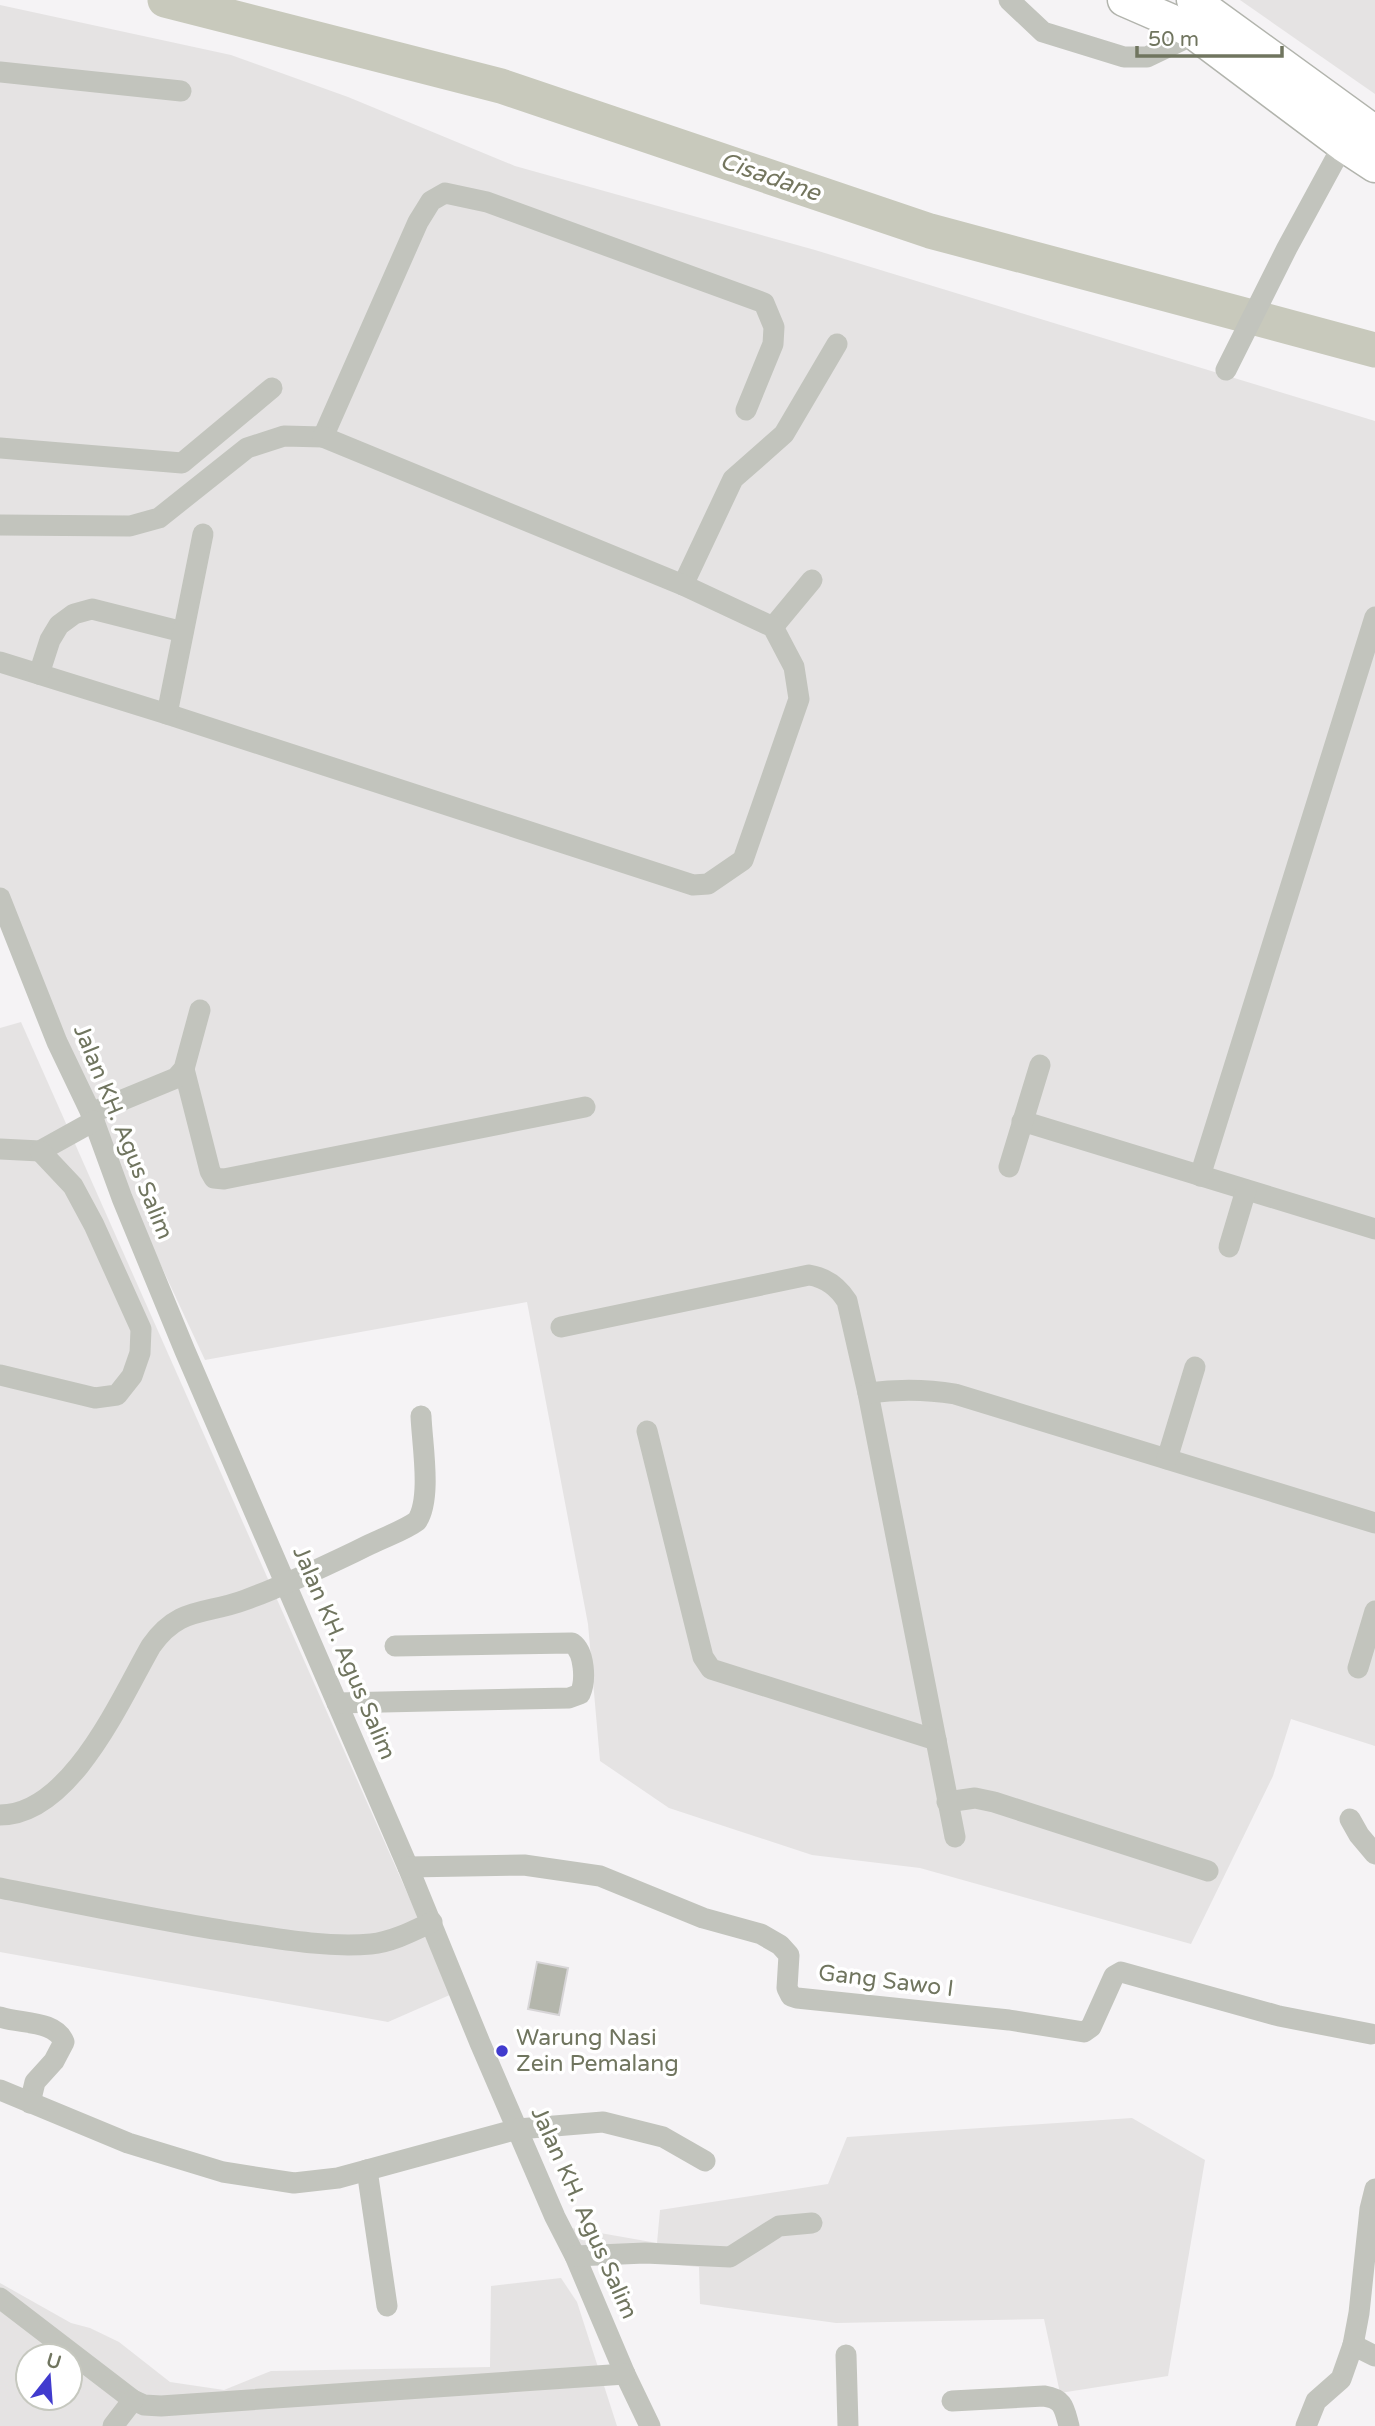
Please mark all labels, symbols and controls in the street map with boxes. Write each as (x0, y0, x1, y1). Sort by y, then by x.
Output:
scale bar (1137, 14, 1282, 58)
text: 50 m (1148, 27, 1199, 52)
water label: Cisadane (716, 146, 825, 208)
street label: Jalan KH. Agus Salim (67, 1021, 179, 1243)
street label: Jalan KH. Agus Salim (286, 1542, 402, 1764)
street label: Gang Sawo I (817, 1959, 955, 2003)
place label: Warung Nasi Zein Pemalang (516, 2024, 679, 2078)
marker: Warung Nasi Zein Pemalang (494, 2043, 510, 2059)
street label: Jalan KH. Agus Salim (525, 2103, 643, 2323)
north arrow (14, 2342, 84, 2412)
text: U (44, 2349, 64, 2374)

